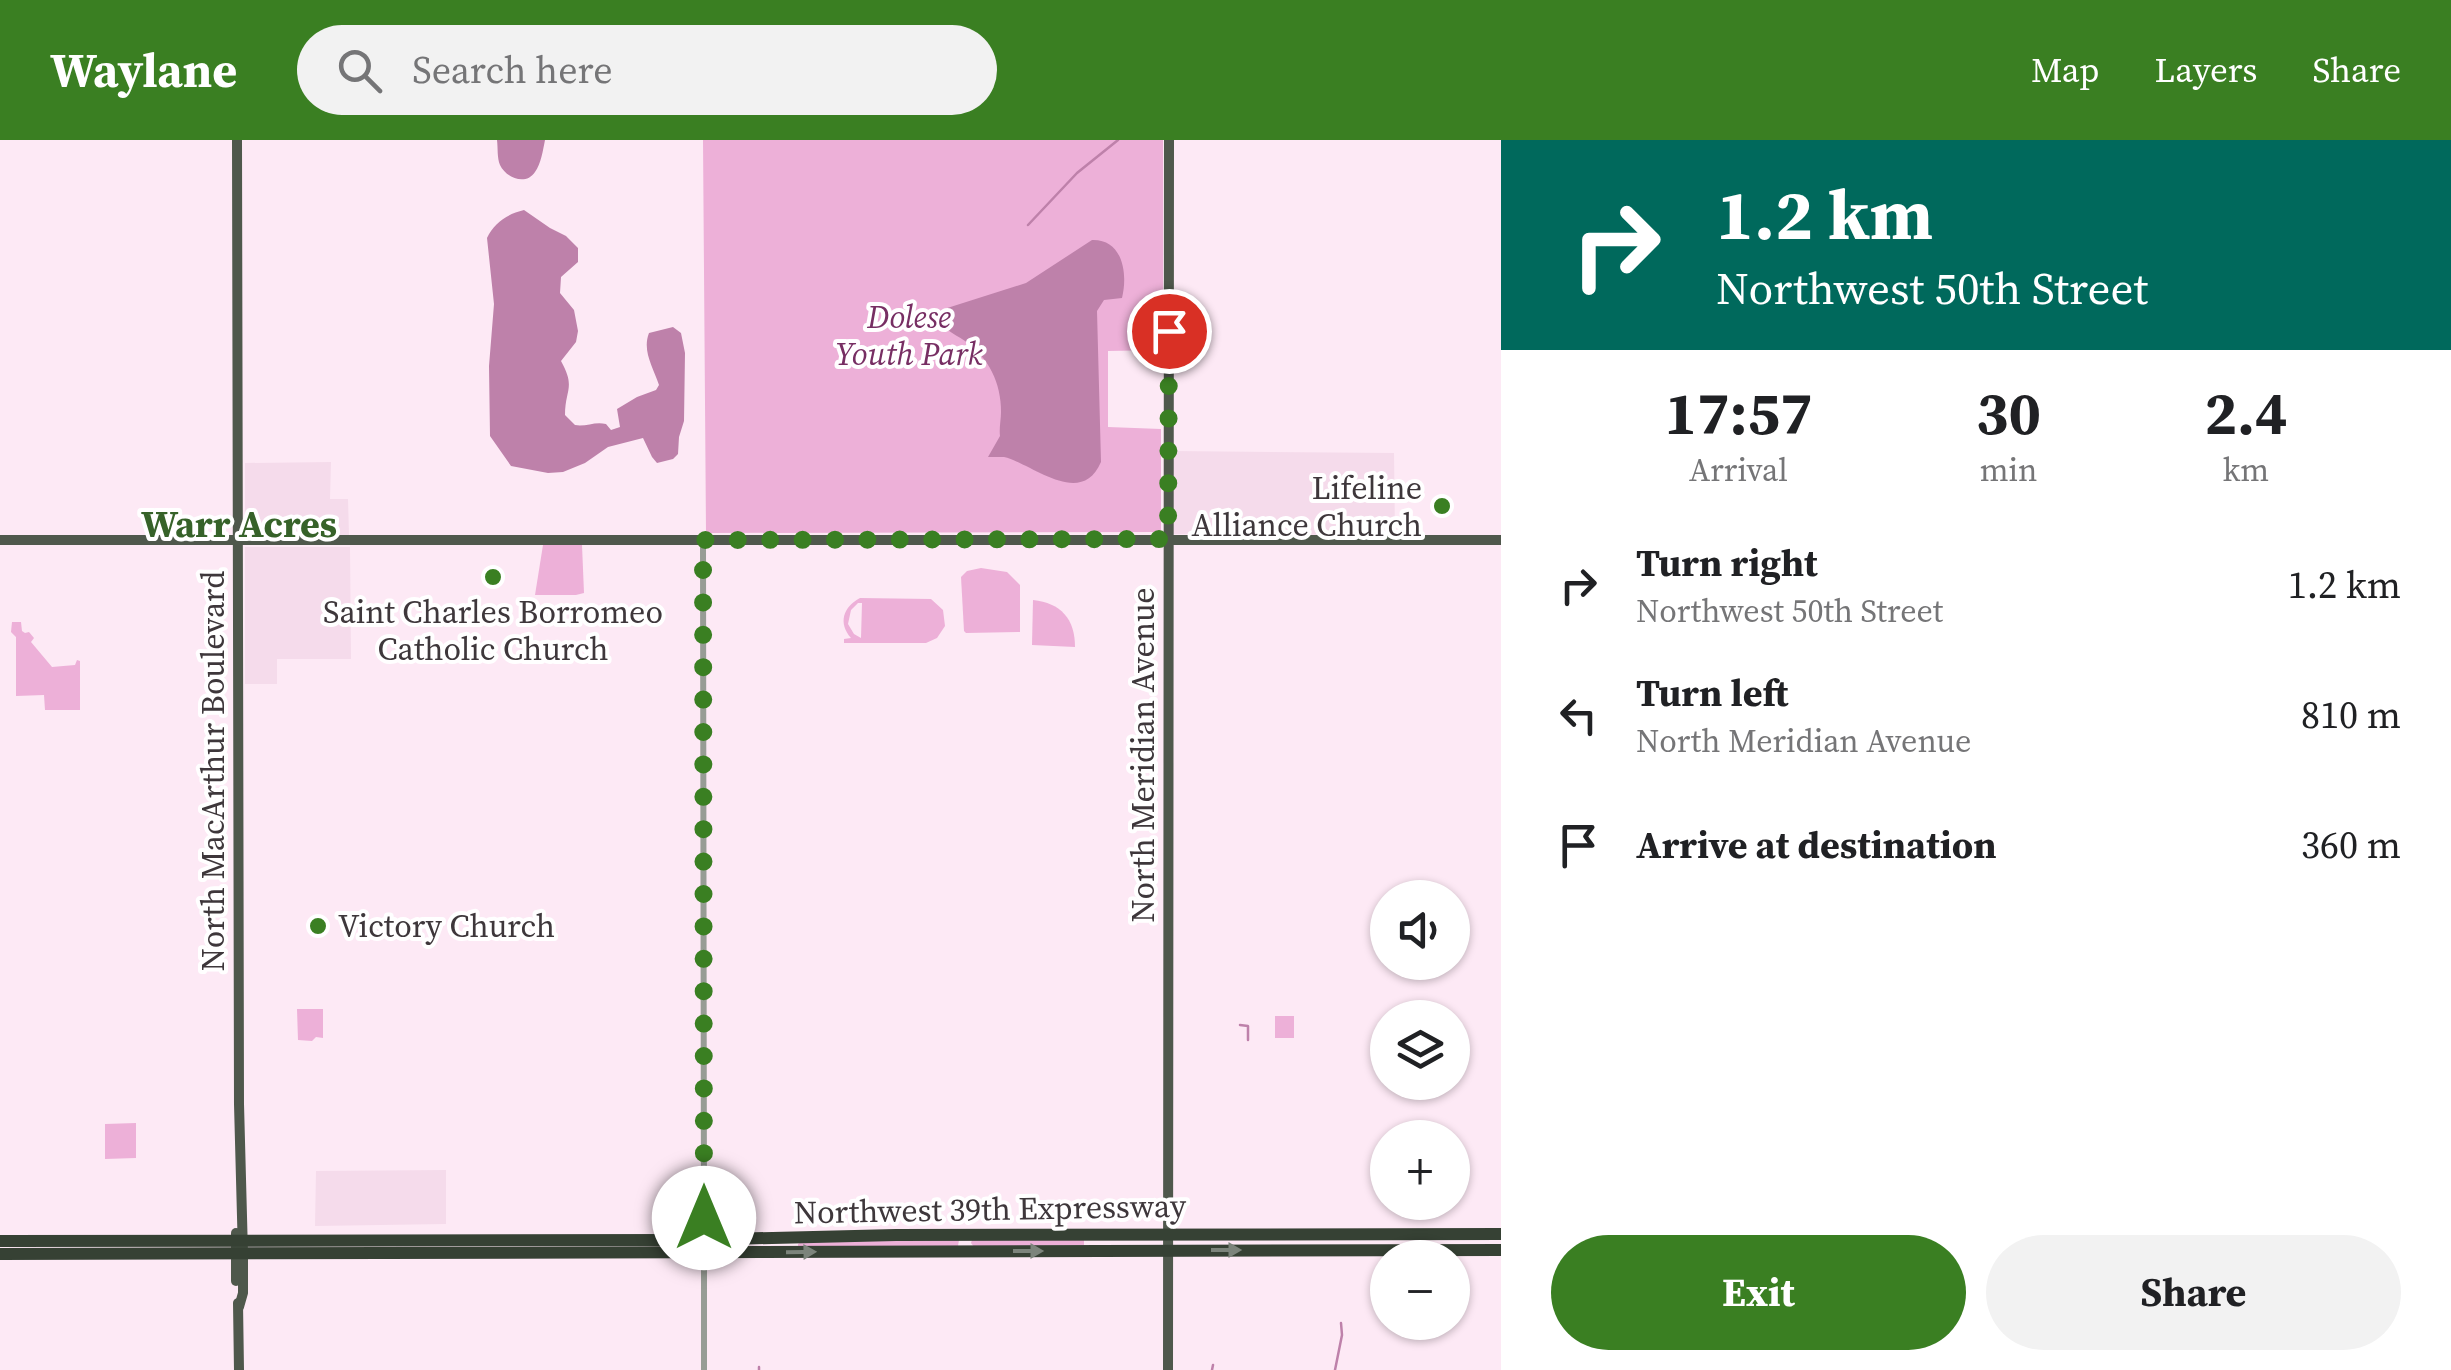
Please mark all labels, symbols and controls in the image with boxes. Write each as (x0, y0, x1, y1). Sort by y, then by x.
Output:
search box (297, 25, 997, 115)
text: Waylane (50, 37, 237, 103)
icon: search (332, 43, 387, 98)
text: Search here (412, 44, 613, 96)
text: Map (2031, 46, 2099, 94)
text: Layers (2154, 46, 2257, 94)
text: Share (2312, 46, 2401, 94)
text: 1.2 km (1716, 166, 1933, 262)
icon: right (1551, 180, 1681, 310)
text: Northwest 50th Street (1716, 257, 2148, 319)
pin (1127, 289, 1212, 374)
park label: Dolese Youth Park (835, 295, 983, 376)
icon: arrive (1142, 304, 1197, 359)
text: 17:57 (1664, 372, 1813, 454)
text: 30 (1976, 372, 2041, 454)
text: 2.4 (2205, 372, 2288, 454)
text: Arrival (1689, 448, 1788, 492)
text: min (1980, 448, 2037, 492)
text: km (2223, 448, 2269, 492)
place label: Lifeline Alliance Church (1192, 466, 1422, 547)
marker: Lifeline Alliance Church (1431, 495, 1453, 517)
district label: Warr Acres (141, 498, 337, 550)
text: Turn right (1636, 537, 1818, 589)
icon: right (1551, 558, 1606, 613)
text: 1.2 km (2288, 559, 2401, 611)
marker: Saint Charles Borromeo Catholic Church (482, 566, 504, 588)
street label: North MacArthur Boulevard (191, 571, 235, 971)
street label: North Meridian Avenue (1121, 587, 1165, 923)
text: Northwest 50th Street (1636, 589, 1943, 633)
place label: Saint Charles Borromeo Catholic Church (323, 590, 663, 671)
text: Turn left (1636, 667, 1788, 719)
icon: left (1551, 688, 1606, 743)
text: 810 m (2301, 689, 2401, 741)
text: North Meridian Avenue (1636, 719, 1971, 763)
icon: arrive (1551, 818, 1606, 873)
text: Arrive at destination (1636, 819, 1997, 871)
text: 360 m (2301, 819, 2401, 871)
map controls (1370, 880, 1470, 1340)
button: sound (1370, 880, 1470, 980)
place label: Victory Church (338, 904, 555, 948)
marker: Victory Church (307, 915, 329, 937)
button: layers (1370, 1000, 1470, 1100)
button: + (1370, 1120, 1470, 1220)
position arrow (652, 1166, 756, 1270)
street label: Northwest 39th Expressway (794, 1184, 1187, 1234)
button: Exit (1551, 1235, 1966, 1350)
button: Share (1986, 1235, 2401, 1350)
button: − (1370, 1240, 1470, 1340)
one-way arrow (1210, 1242, 1242, 1258)
one-way arrow (1013, 1243, 1045, 1259)
one-way arrow (786, 1244, 818, 1260)

